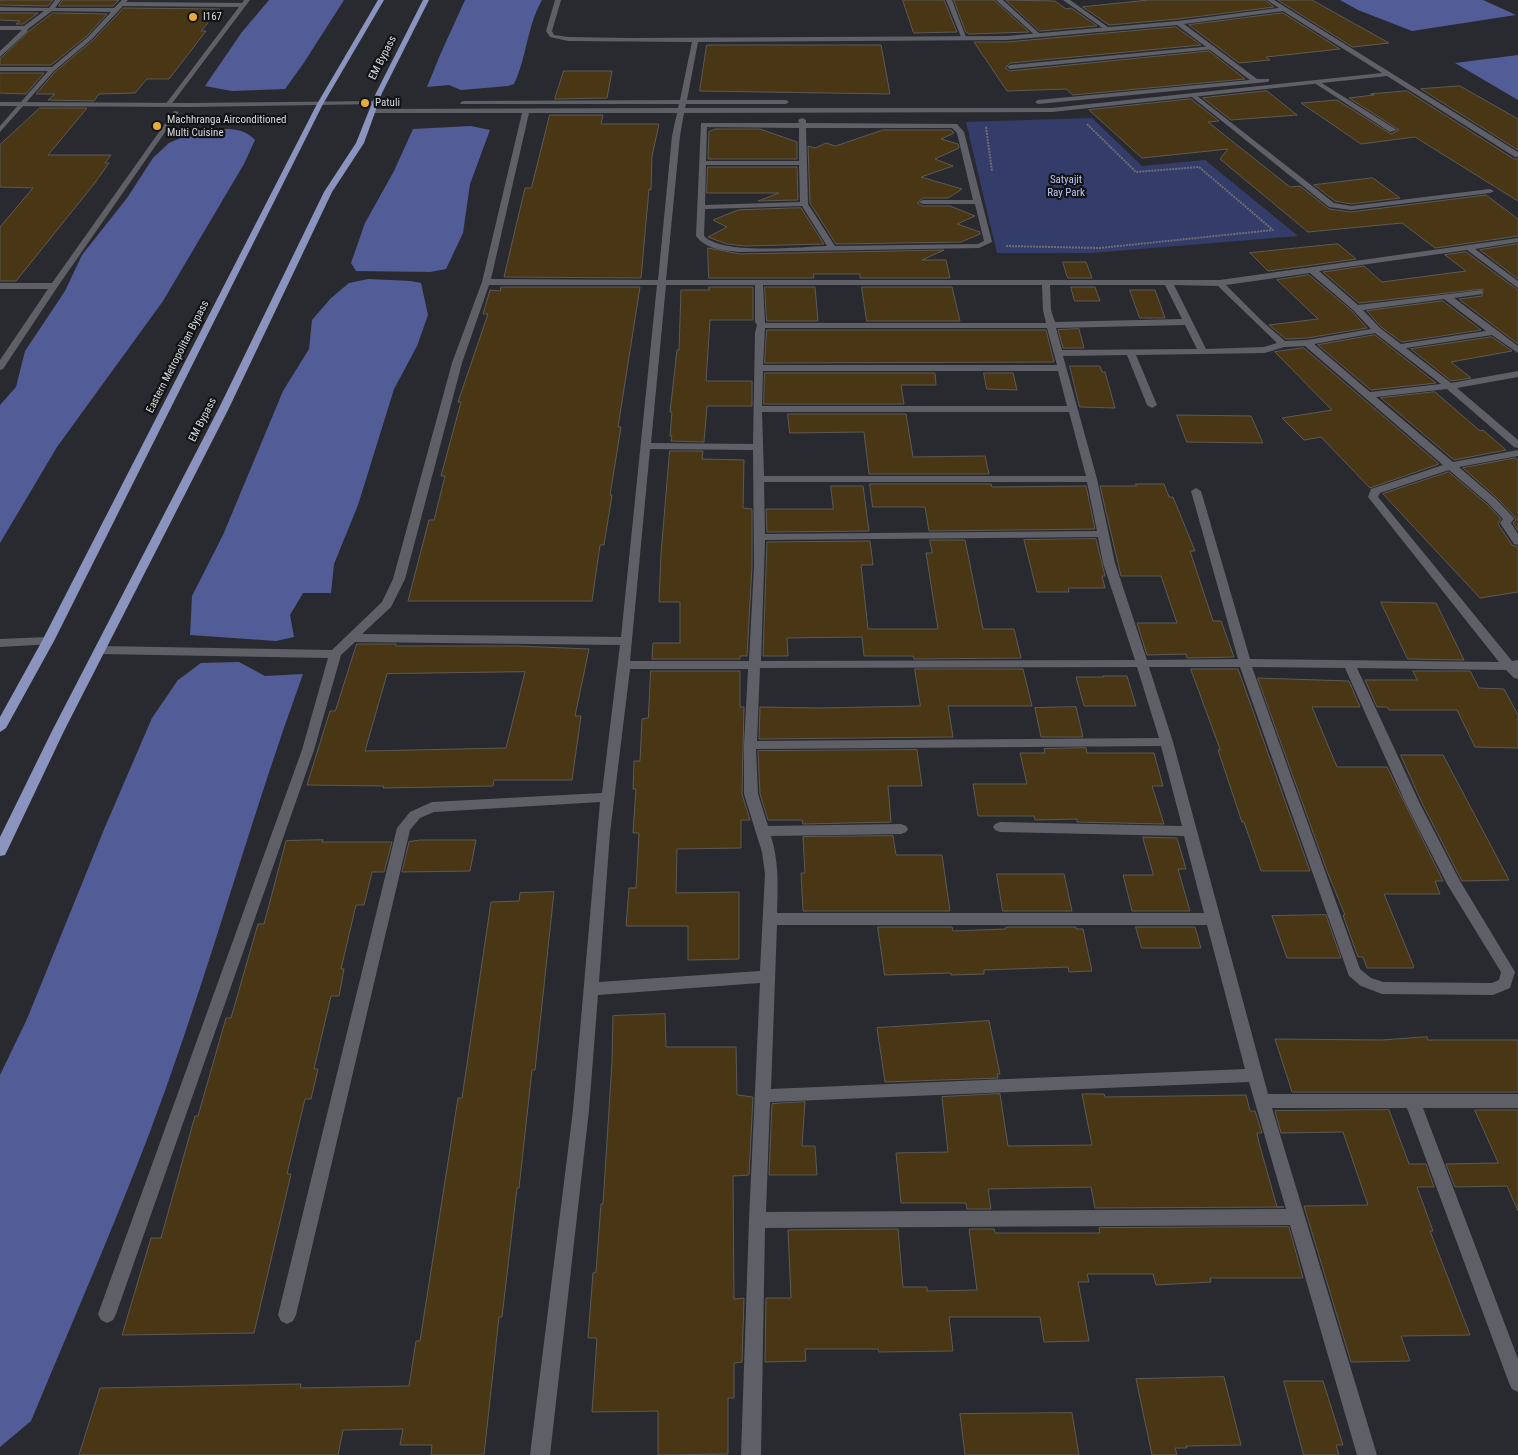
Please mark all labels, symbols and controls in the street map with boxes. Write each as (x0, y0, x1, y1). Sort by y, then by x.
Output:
place label: I167 (203, 10, 222, 24)
marker: I167 (187, 11, 199, 23)
street label: EM Bypass (366, 34, 400, 82)
place label: Patuli (375, 96, 400, 110)
marker: Patuli (359, 97, 371, 109)
place label: Machhranga Airconditioned Multi Cuisine (167, 113, 287, 139)
marker: Machhranga Airconditioned Multi Cuisine (151, 120, 163, 132)
park label: Satyajit Ray Park (1047, 173, 1085, 199)
street label: Eastern Metropolitan Bypass (144, 299, 212, 415)
street label: EM Bypass (186, 396, 220, 444)

